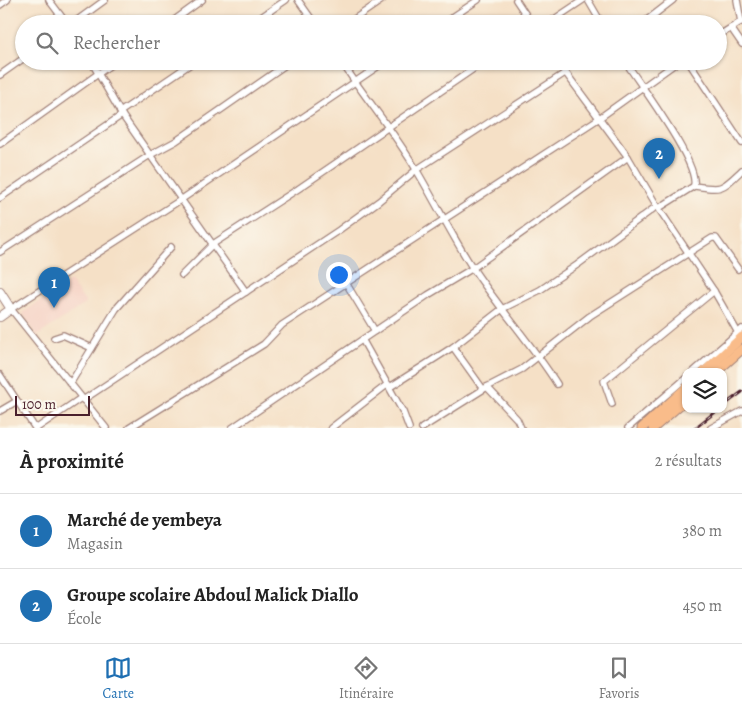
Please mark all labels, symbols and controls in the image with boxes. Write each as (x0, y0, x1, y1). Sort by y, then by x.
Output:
search box (15, 15, 727, 70)
icon: search (33, 29, 61, 57)
text: Rechercher (73, 30, 160, 56)
pin: 2 (643, 138, 675, 179)
your location (326, 262, 352, 288)
pin: 1 (38, 267, 70, 308)
map controls (682, 368, 727, 413)
button: layers (682, 368, 727, 413)
scale bar (15, 393, 90, 416)
text: 100 m (22, 395, 56, 414)
text: À proximité (20, 447, 124, 475)
text: 2 résultats (655, 450, 722, 472)
text: Marché de yembeya (67, 507, 222, 533)
text: 1 (33, 520, 39, 542)
text: 380 m (683, 520, 722, 542)
text: Magasin (67, 533, 123, 555)
text: Groupe scolaire Abdoul Malick Diallo (67, 582, 359, 608)
text: 2 (32, 595, 40, 617)
text: 450 m (683, 595, 722, 617)
text: École (67, 608, 102, 630)
tab: Carte (102, 654, 134, 703)
tab: Itinéraire (339, 654, 394, 703)
tab: Favoris (599, 654, 639, 703)

